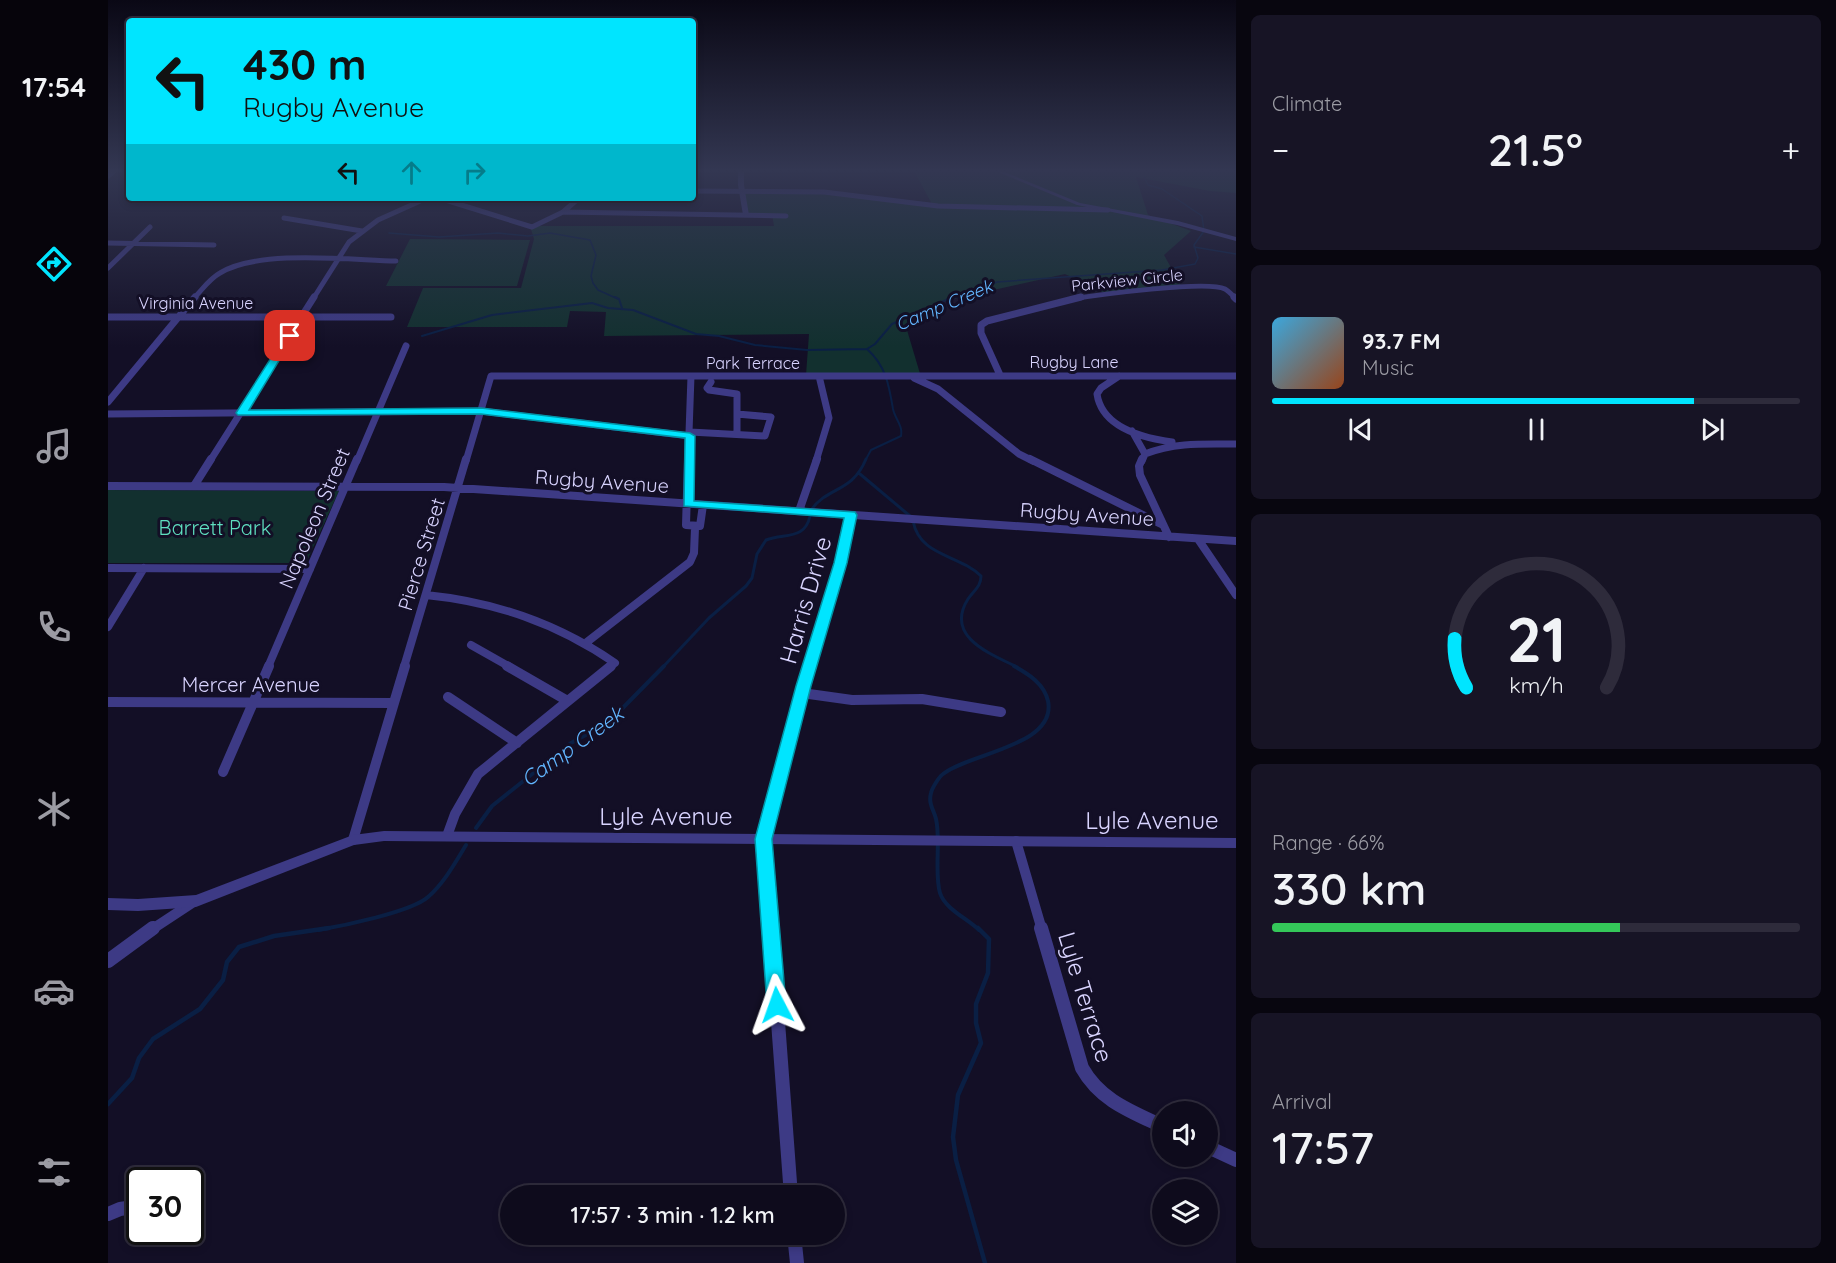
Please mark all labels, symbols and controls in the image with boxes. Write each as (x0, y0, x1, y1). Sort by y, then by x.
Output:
text: 430 m (243, 38, 367, 91)
icon: left (144, 42, 222, 120)
text: 17:54 (22, 70, 86, 104)
text: Rugby Avenue (243, 90, 424, 124)
text: Climate (1272, 91, 1342, 116)
text: 21.5° (1488, 121, 1583, 177)
text: − (1272, 129, 1289, 170)
text: + (1781, 129, 1800, 170)
icon: left (332, 156, 365, 189)
icon: ahead (395, 156, 428, 189)
icon: right (458, 156, 491, 189)
icon: directions (33, 243, 75, 285)
street label: Parkview Circle (1070, 264, 1184, 296)
water label: Camp Creek (892, 274, 997, 336)
street label: Virginia Avenue (139, 293, 253, 313)
pin (264, 310, 315, 361)
icon: arrive (273, 319, 306, 352)
text: 93.7 FM (1362, 327, 1440, 355)
street label: Rugby Lane (1029, 352, 1119, 372)
street label: Park Terrace (706, 353, 800, 373)
text: Music (1362, 355, 1414, 380)
icon: previous (1344, 413, 1377, 446)
icon: pause (1520, 413, 1553, 446)
icon: next (1696, 413, 1729, 446)
icon: music (33, 425, 75, 467)
street label: Napoleon Street (273, 444, 355, 592)
street label: Rugby Avenue (534, 464, 670, 498)
street label: Pierce Street (392, 494, 450, 613)
street label: Rugby Avenue (1019, 497, 1155, 531)
park label: Barrett Park (159, 515, 271, 540)
street label: Harris Drive (773, 533, 837, 667)
text: 21 (1506, 601, 1566, 679)
icon: phone (33, 606, 75, 648)
street label: Mercer Avenue (182, 672, 320, 697)
text: km/h (1509, 673, 1563, 699)
water label: Camp Creek (516, 699, 630, 792)
icon: climate (33, 788, 75, 830)
street label: Lyle Avenue (599, 801, 733, 831)
street label: Lyle Avenue (1085, 805, 1219, 835)
text: Range · 66% (1272, 830, 1384, 855)
text: 330 km (1272, 860, 1426, 916)
street label: Lyle Terrace (1052, 928, 1120, 1066)
icon: car (33, 970, 75, 1012)
position arrow (745, 973, 809, 1037)
text: Arrival (1272, 1089, 1332, 1114)
map controls (1152, 1101, 1218, 1245)
button: sound (1152, 1101, 1218, 1167)
text: 17:57 (1272, 1119, 1374, 1175)
icon: filters (33, 1151, 75, 1193)
speed limit sign: 30 (126, 1167, 204, 1245)
button: layers (1152, 1179, 1218, 1245)
text: 17:57 · 3 min · 1.2 km (570, 1201, 775, 1229)

